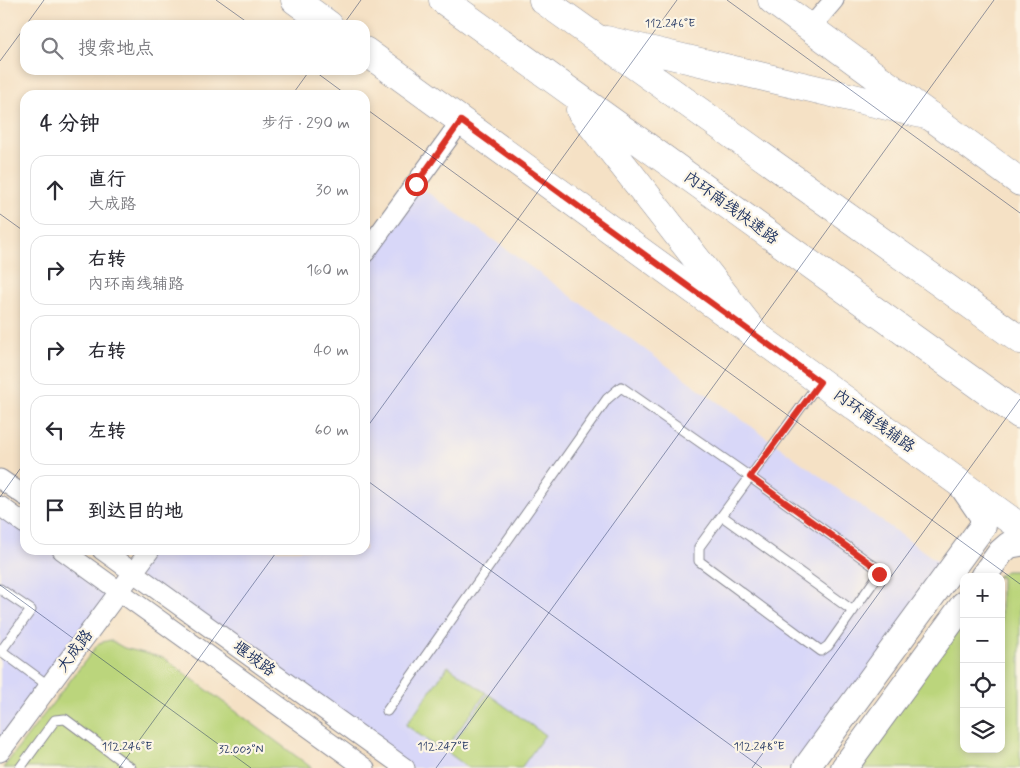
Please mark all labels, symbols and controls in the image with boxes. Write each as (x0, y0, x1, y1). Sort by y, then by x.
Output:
text: 112.246°E (645, 16, 695, 32)
search box (20, 20, 370, 75)
icon: search (38, 34, 66, 62)
text: 搜索地点 (78, 36, 154, 61)
text: 4 分钟 (40, 110, 100, 138)
text: 步行 · 290 m (262, 113, 350, 134)
text: 直行 (88, 167, 126, 192)
street label: 内环南线快速路 (680, 167, 782, 249)
route start (405, 173, 428, 196)
icon: ahead (41, 176, 69, 204)
text: 30 m (316, 180, 349, 201)
text: 大成路 (88, 194, 136, 215)
text: 右转 (88, 247, 126, 272)
icon: right (41, 256, 69, 284)
text: 160 m (306, 260, 349, 281)
text: 内环南线辅路 (88, 274, 184, 295)
icon: right (41, 336, 69, 364)
text: 右转 (88, 339, 126, 364)
text: 40 m (313, 340, 349, 361)
street label: 内环南线辅路 (829, 384, 919, 458)
icon: left (41, 416, 69, 444)
text: 左转 (88, 419, 126, 444)
text: 60 m (315, 420, 349, 441)
icon: arrive (41, 496, 69, 524)
text: 到达目的地 (88, 499, 183, 524)
route end (868, 563, 891, 586)
map controls (960, 573, 1005, 753)
button: + (960, 573, 1005, 618)
button: − (960, 618, 1005, 663)
street label: 大成路 (52, 626, 98, 676)
street label: 堰坡路 (228, 636, 280, 682)
button: locate (960, 663, 1005, 708)
button: layers (960, 708, 1005, 753)
text: 112.246°E (102, 739, 152, 755)
text: 112.247°E (417, 739, 469, 755)
text: 112.248°E (733, 739, 785, 755)
text: 32.003°N (218, 742, 264, 758)

